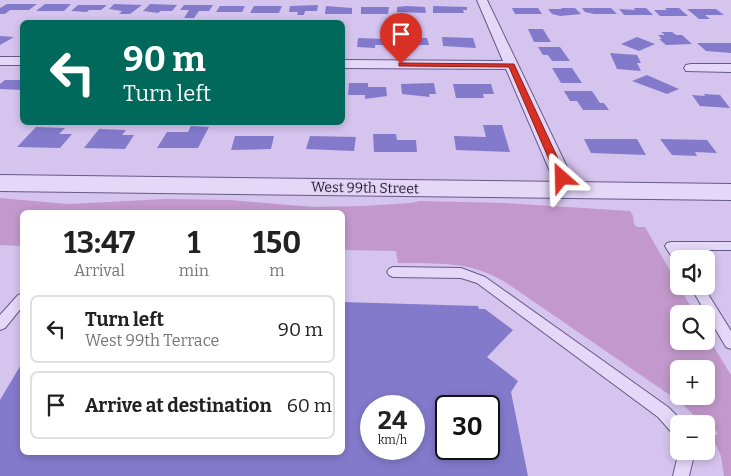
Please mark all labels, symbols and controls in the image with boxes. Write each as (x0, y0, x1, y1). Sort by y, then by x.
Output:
pin (380, 13, 422, 64)
icon: arrive (387, 20, 415, 48)
text: 90 m (123, 38, 206, 80)
icon: left (40, 40, 105, 105)
text: Turn left (123, 80, 211, 107)
position arrow (535, 151, 587, 203)
street label: West 99th Street (311, 179, 419, 197)
text: 13:47 (64, 225, 135, 261)
text: 1 (187, 225, 200, 261)
text: 150 (253, 225, 301, 261)
map controls (670, 250, 715, 460)
button: sound (670, 250, 715, 295)
text: Arrival (74, 261, 125, 280)
text: min (179, 261, 209, 280)
text: m (269, 261, 285, 280)
button: search (670, 305, 715, 350)
text: Turn left (85, 308, 164, 331)
icon: left (42, 315, 70, 343)
text: 90 m (278, 318, 323, 341)
text: West 99th Terrace (85, 331, 219, 350)
button: + (670, 360, 715, 405)
icon: arrive (42, 391, 70, 419)
text: Arrive at destination (85, 394, 272, 417)
text: 60 m (287, 394, 332, 417)
speed limit sign: 30 (435, 395, 500, 460)
text: 24 (378, 406, 407, 436)
button: − (670, 415, 715, 460)
text: km/h (378, 433, 407, 447)

